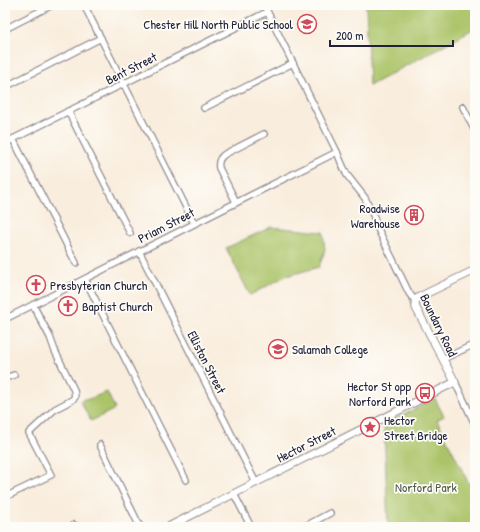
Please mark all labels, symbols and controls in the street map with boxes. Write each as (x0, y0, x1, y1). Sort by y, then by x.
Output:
school or university icon: Chester Hill North Public School (296, 13, 318, 35)
place label: Chester Hill North Public School (143, 15, 294, 33)
scale bar (330, 22, 453, 48)
text: 200 m (336, 27, 363, 44)
street label: Bent Street (102, 47, 160, 89)
place label: Roadwise Warehouse (351, 199, 400, 232)
street label: Priam Street (135, 203, 198, 247)
building icon: Roadwise Warehouse (403, 204, 425, 226)
church icon: Presbyterian Church (25, 274, 47, 296)
place label: Presbyterian Church (50, 276, 148, 294)
street label: Boundary Road (416, 291, 462, 359)
church icon: Baptist Church (57, 295, 79, 317)
place label: Baptist Church (82, 297, 153, 315)
street label: Elliston Street (184, 328, 231, 397)
school or university icon: Salamah College (267, 338, 289, 360)
place label: Salamah College (292, 340, 368, 358)
place label: Hector St opp Norford Park (347, 377, 412, 410)
bus stop icon: Hector St opp Norford Park (414, 382, 436, 404)
place label: Hector Street Bridge (384, 411, 448, 444)
place icon: Hector Street Bridge (359, 416, 381, 438)
street label: Hector Street (273, 421, 339, 467)
park label: Norford Park (395, 478, 458, 496)

